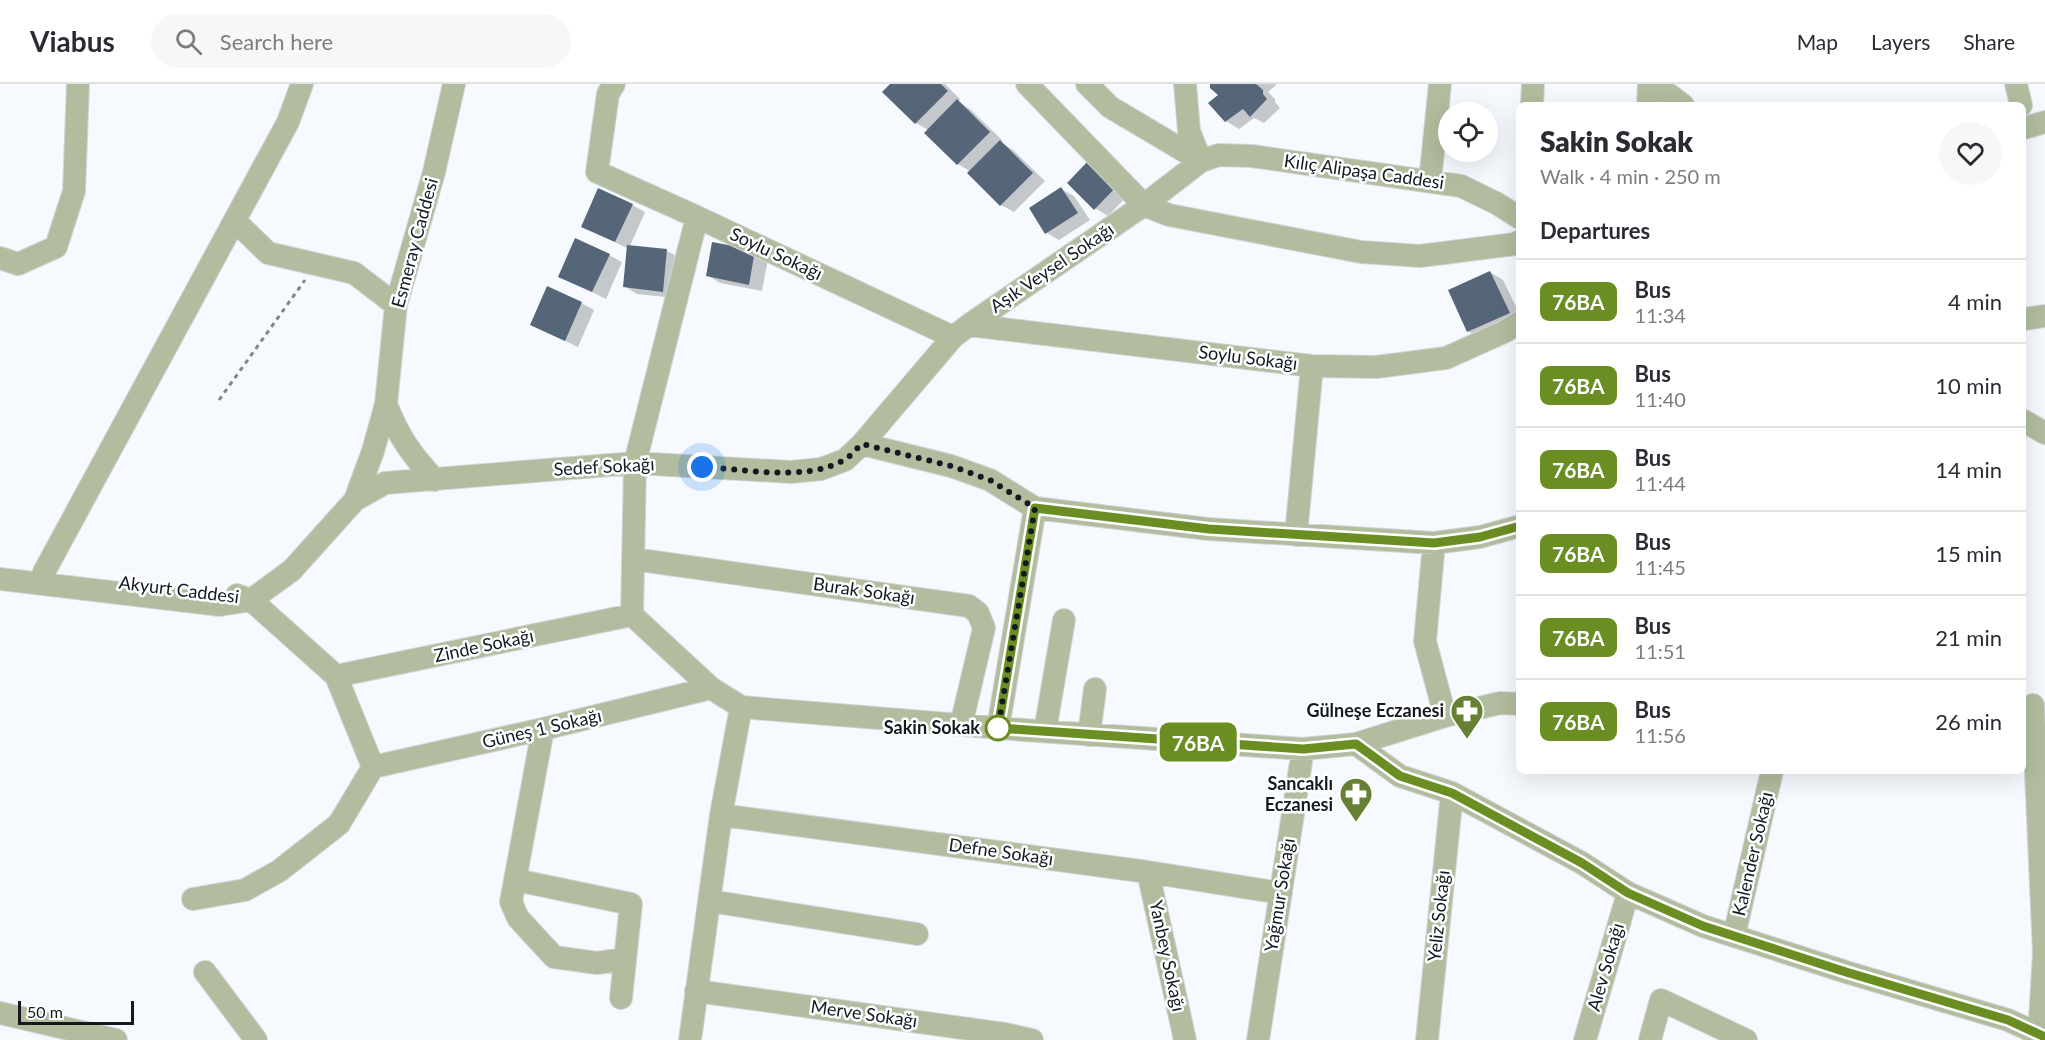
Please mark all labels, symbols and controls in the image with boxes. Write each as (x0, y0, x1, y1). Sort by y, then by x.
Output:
search box (151, 14, 571, 68)
text: Viabus (30, 24, 115, 58)
icon: search (172, 25, 205, 58)
text: Search here (220, 28, 333, 55)
text: Map (1797, 29, 1838, 54)
text: Layers (1871, 29, 1930, 54)
text: Share (1963, 29, 2015, 54)
map controls (1438, 102, 1498, 162)
button: locate (1438, 102, 1498, 162)
button: heart (1939, 122, 2002, 185)
text: Sakin Sokak (1540, 124, 1693, 158)
street label: Kılıç Alipaşa Caddesi (1283, 149, 1446, 193)
text: Walk · 4 min · 250 m (1540, 164, 1721, 188)
street label: Esmeray Caddesi (386, 175, 442, 310)
text: Departures (1540, 217, 1650, 244)
street label: Aşık Veysel Sokağı (985, 218, 1117, 317)
street label: Soylu Sokağı (727, 222, 826, 284)
text: Bus (1635, 276, 1671, 303)
text: 4 min (1948, 288, 2002, 315)
text: 76BA (1552, 289, 1605, 314)
text: 11:34 (1635, 303, 1686, 327)
street label: Soylu Sokağı (1197, 340, 1299, 374)
text: Bus (1635, 360, 1671, 387)
text: 10 min (1935, 372, 2002, 399)
text: 76BA (1552, 373, 1605, 398)
text: 11:40 (1635, 387, 1686, 411)
text: Bus (1635, 444, 1671, 471)
street label: Sedef Sokağı (553, 452, 655, 480)
your location (687, 452, 717, 482)
text: 14 min (1935, 456, 2002, 483)
text: 76BA (1552, 457, 1605, 482)
text: 11:44 (1635, 471, 1686, 495)
text: Bus (1635, 528, 1671, 555)
text: 15 min (1935, 540, 2002, 567)
text: 76BA (1552, 541, 1605, 566)
text: 11:45 (1635, 555, 1686, 579)
street label: Akyurt Caddesi (118, 571, 241, 607)
street label: Burak Sokağı (812, 572, 916, 608)
text: Bus (1635, 612, 1671, 639)
street label: Zinde Sokağı (432, 624, 536, 666)
text: 21 min (1935, 624, 2002, 651)
text: 76BA (1552, 625, 1605, 650)
text: 11:51 (1635, 639, 1686, 663)
pharmacy icon: Gülneşe Eczanesi (1449, 693, 1485, 740)
text: Bus (1635, 696, 1671, 723)
place label: Gülneşe Eczanesi (1306, 699, 1444, 721)
street label: Güneş 1 Sokağı (480, 704, 604, 752)
text: 26 min (1935, 708, 2002, 735)
text: 76BA (1552, 709, 1605, 734)
marker: Sakin Sokak (985, 715, 1011, 741)
place label: Sakin Sokak (884, 716, 980, 738)
line badge: 76BA (1156, 722, 1240, 762)
text: 11:56 (1635, 723, 1686, 747)
text: 76BA (1172, 730, 1224, 755)
place label: Sancaklı Eczanesi (1265, 772, 1333, 815)
pharmacy icon: Sancaklı Eczanesi (1338, 776, 1374, 823)
street label: Kalender Sokağı (1727, 790, 1777, 918)
street label: Defne Sokağı (948, 833, 1055, 869)
street label: Yağmur Sokağı (1259, 836, 1299, 953)
street label: Yeliz Sokağı (1422, 869, 1454, 963)
street label: Yanbey Sokağı (1146, 898, 1190, 1013)
street label: Alev Sokağı (1582, 920, 1628, 1013)
street label: Merve Sokağı (809, 995, 919, 1031)
scale bar (18, 998, 134, 1026)
text: 50 m (27, 1002, 63, 1021)

